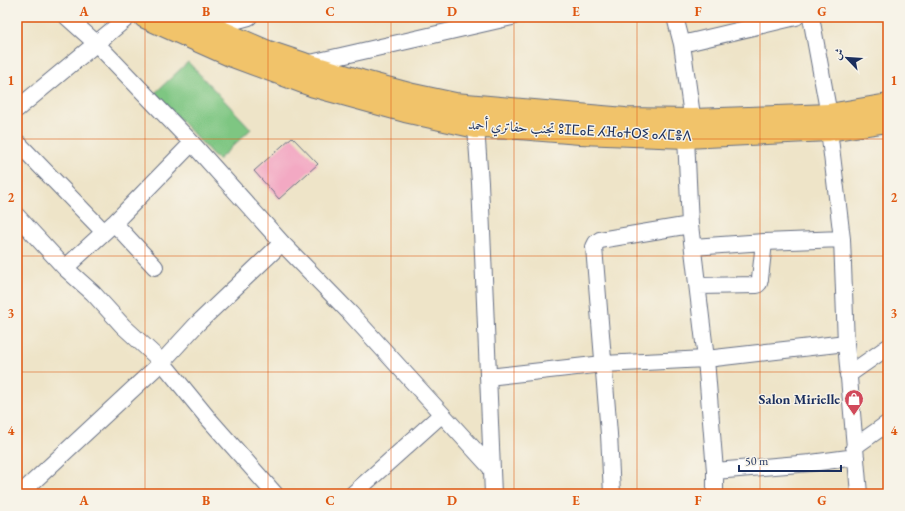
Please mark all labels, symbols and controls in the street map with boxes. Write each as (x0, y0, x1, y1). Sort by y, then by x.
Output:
text: A (78, 3, 89, 20)
text: B (202, 3, 210, 20)
text: C (325, 3, 335, 20)
text: D (447, 3, 457, 20)
text: E (572, 3, 580, 20)
text: F (694, 3, 702, 20)
text: G (817, 3, 827, 20)
north arrow (827, 38, 867, 78)
text: ش (829, 46, 847, 62)
text: 1 (8, 72, 15, 89)
text: 1 (891, 72, 898, 89)
street label: تجنب حفاتري أحمد ⵓⵊⵎⴰⴹ ⵃⴼⴰⵜⵔⵉ ⴰⵃⵎⴻⴷ (467, 114, 693, 148)
text: 2 (8, 189, 15, 206)
text: 2 (891, 189, 898, 206)
text: 3 (8, 305, 15, 322)
text: 3 (891, 305, 898, 322)
shop icon: Salon Mirielle (843, 388, 865, 416)
place label: Salon Mirielle (759, 390, 840, 408)
text: 4 (8, 422, 15, 439)
text: 4 (891, 422, 898, 439)
scale bar (739, 447, 841, 473)
text: 50 m (745, 453, 769, 469)
text: A (78, 492, 89, 509)
text: B (202, 492, 210, 509)
text: C (325, 492, 335, 509)
text: D (447, 492, 457, 509)
text: E (572, 492, 580, 509)
text: F (694, 492, 702, 509)
text: G (817, 492, 827, 509)

